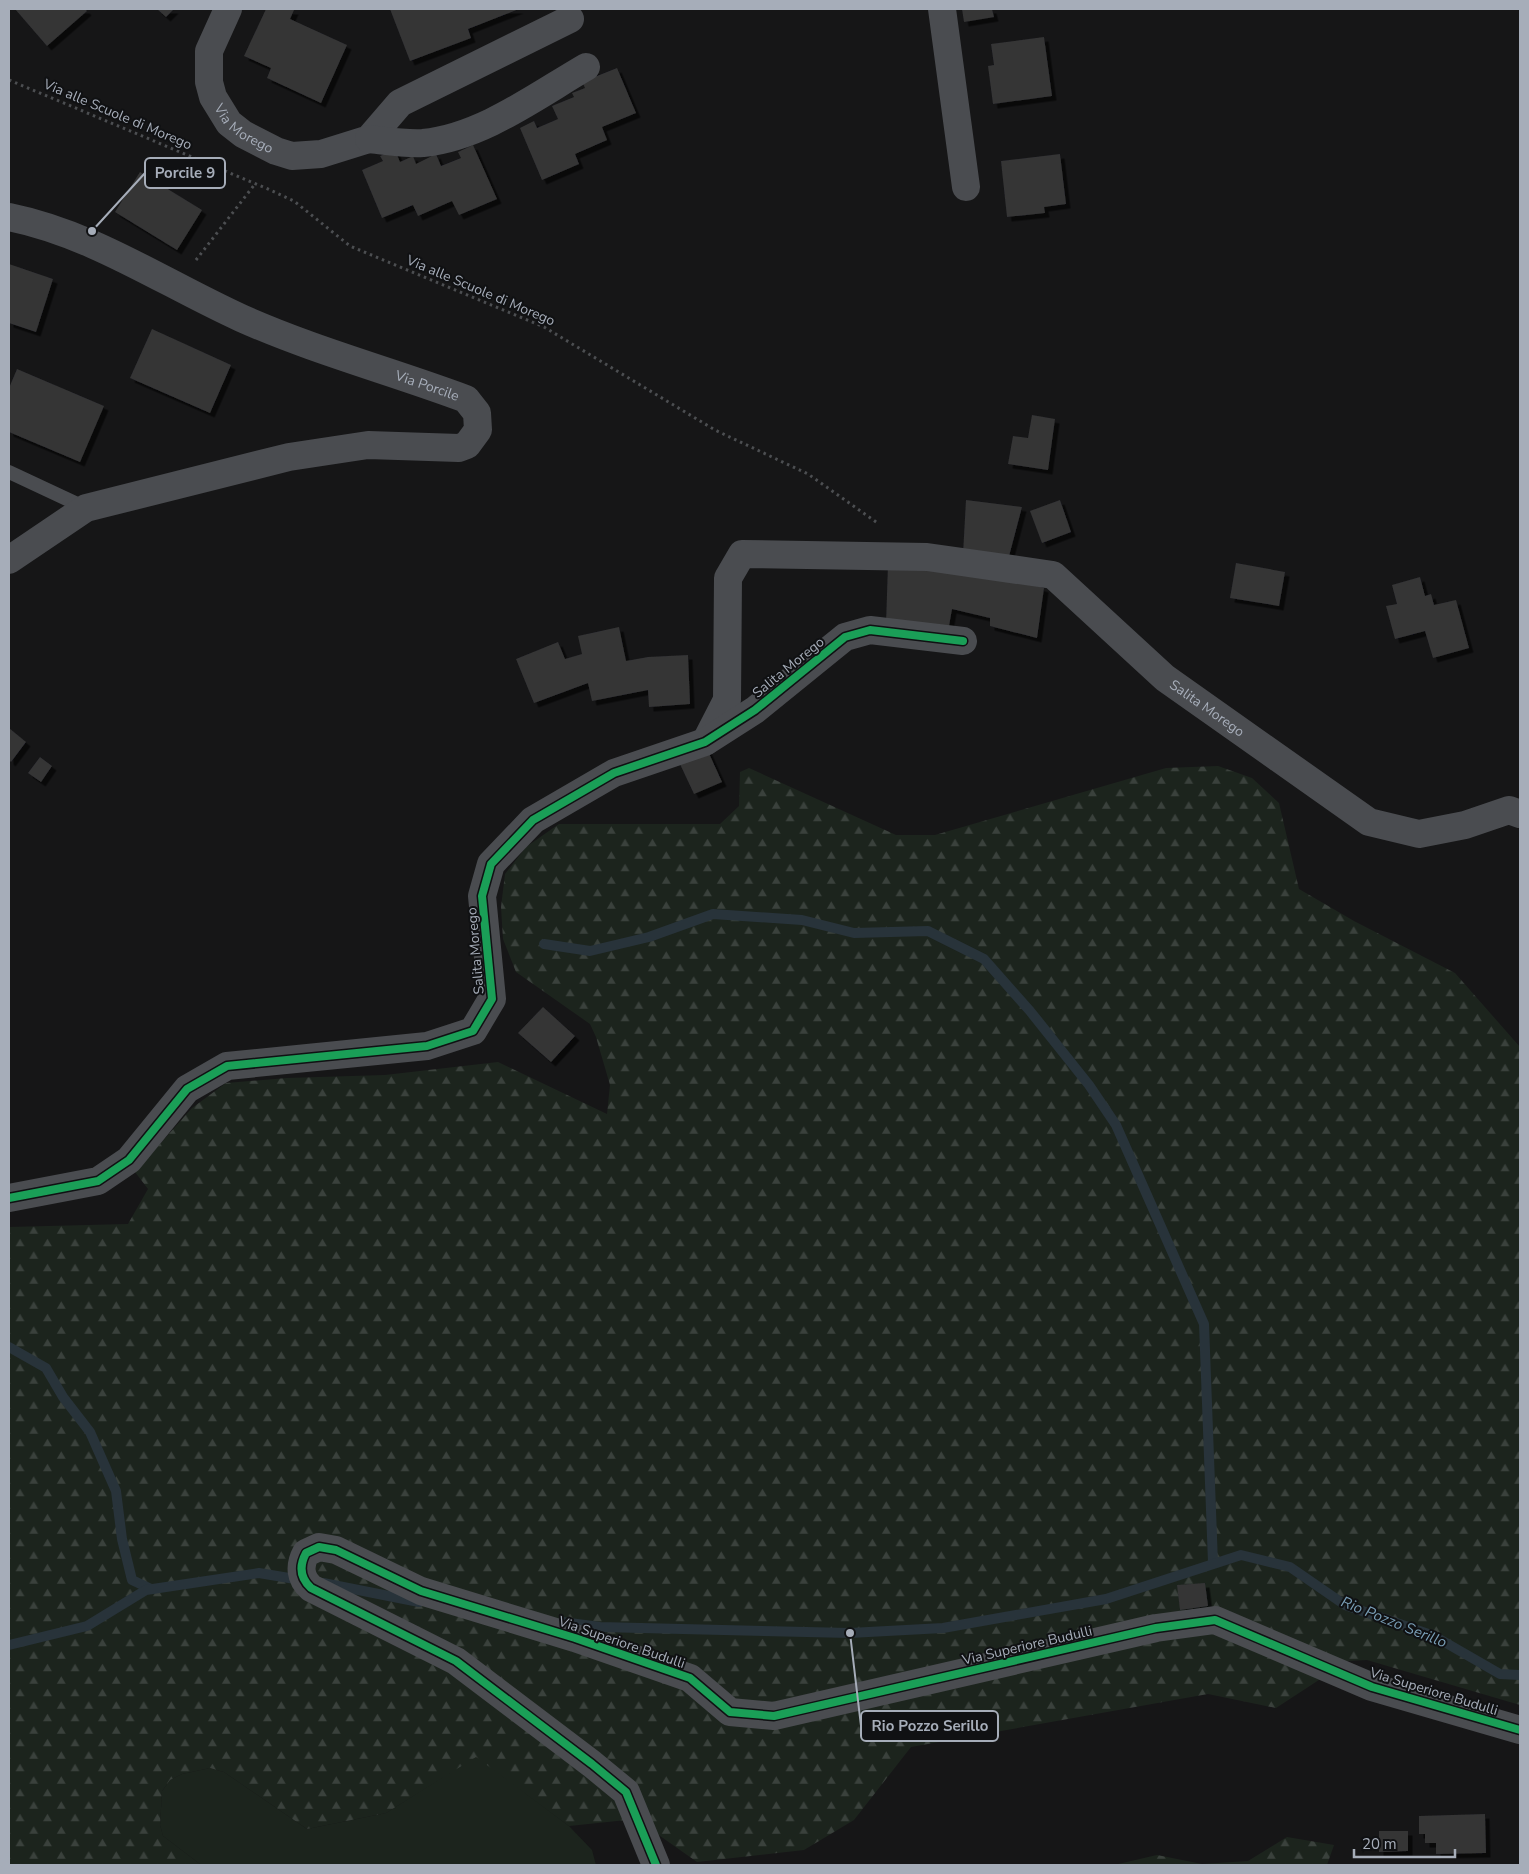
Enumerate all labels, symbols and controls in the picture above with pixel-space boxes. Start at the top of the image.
street label: Via alle Scuole di Morego [40,74,195,154]
street label: Via Morego [209,99,277,158]
callout: Porcile 9 [145,158,225,188]
text: Porcile 9 [155,163,215,183]
street label: Via alle Scuole di Morego [403,250,558,330]
street label: Via Porcile [392,366,462,406]
street label: Salita Morego [748,632,828,702]
street label: Salita Morego [1166,675,1248,741]
street label: Salita Morego [462,906,489,995]
water label: Rio Pozzo Serillo [1338,1592,1450,1652]
street label: Via Superiore Budulli [555,1612,688,1673]
street label: Via Superiore Budulli [959,1621,1094,1670]
street label: Via Superiore Budulli [1367,1663,1500,1720]
callout: Rio Pozzo Serillo [861,1711,998,1741]
text: Rio Pozzo Serillo [872,1716,989,1736]
scale bar [1354,1826,1455,1858]
text: 20 m [1362,1834,1397,1854]

